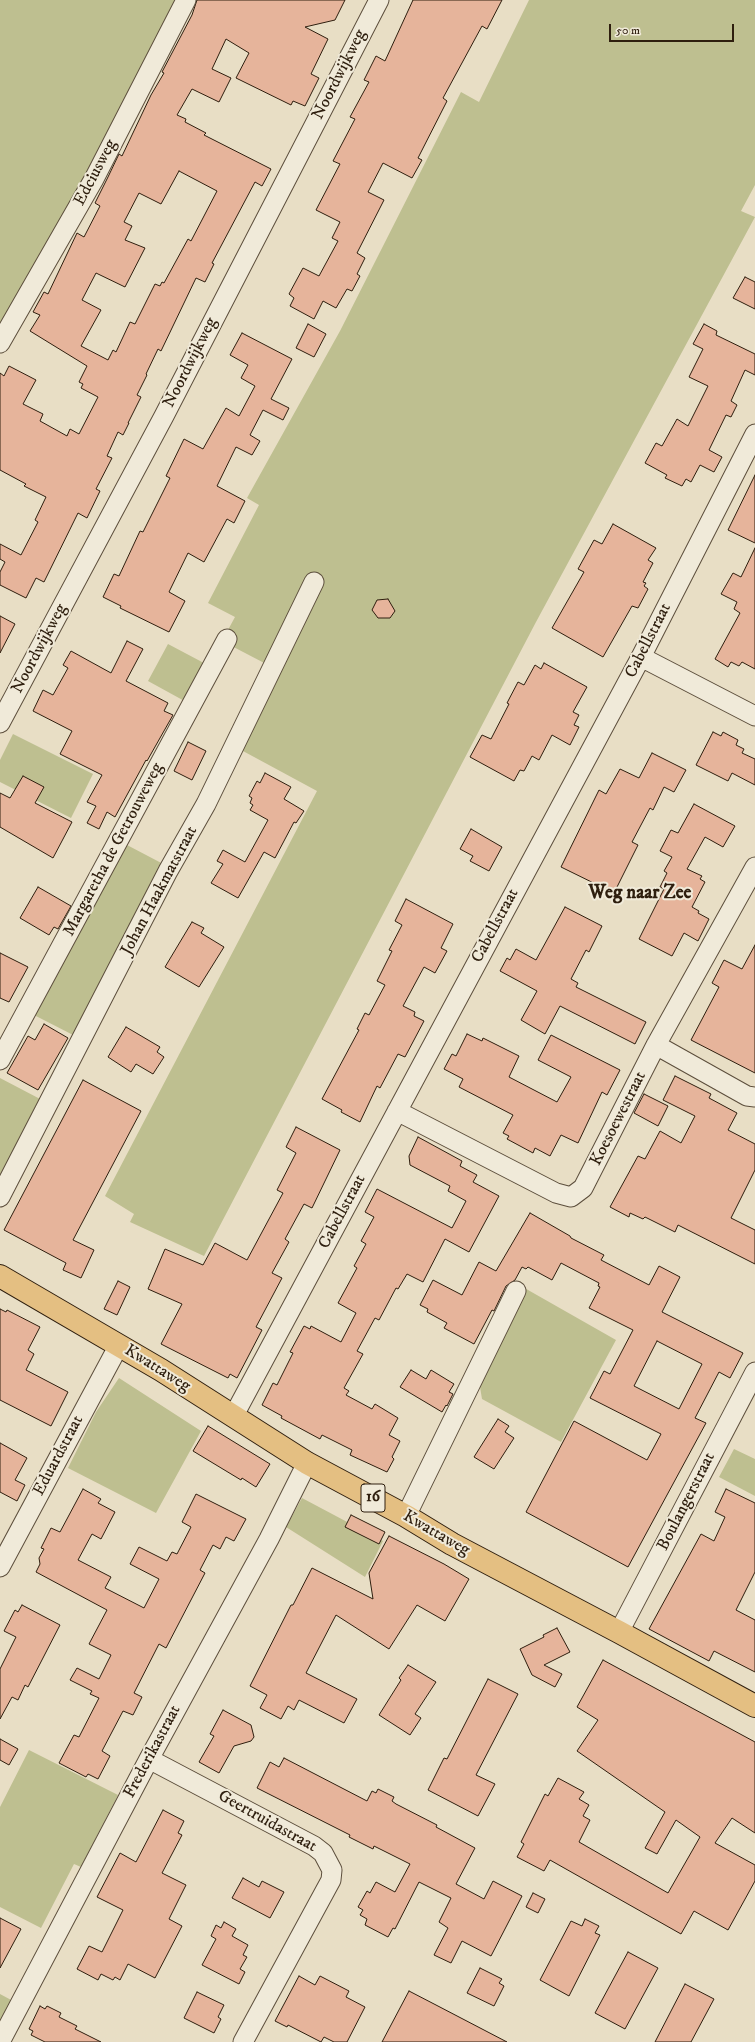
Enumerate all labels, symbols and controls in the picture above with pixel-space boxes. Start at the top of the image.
scale bar [611,16,736,42]
text: 50 m [616,23,640,38]
street label: Noordwijkweg [309,26,371,124]
street label: Edciusweg [70,136,122,210]
street label: Noordwijkweg [160,314,222,412]
street label: Cabellstraat [622,600,676,682]
street label: Noordwijkweg [8,601,72,697]
street label: Margaretha de Getrouweweg [60,760,168,940]
street label: Johan Haakmatstraat [117,823,203,959]
district label: Weg naar Zee [589,883,691,905]
street label: Cabellstraat [468,885,524,967]
street label: Koesoewestraat [586,1068,652,1170]
street label: Cabellstraat [315,1171,371,1253]
street label: Kwattaweg [120,1341,194,1397]
street label: Eduardstraat [29,1412,89,1500]
street label: Boulangerstraat [654,1450,720,1554]
road number: 16 [361,1484,385,1512]
street label: Kwattaweg [399,1507,473,1561]
street label: Frederikastraat [120,1702,186,1802]
street label: Geertruidastraat [214,1786,320,1858]

